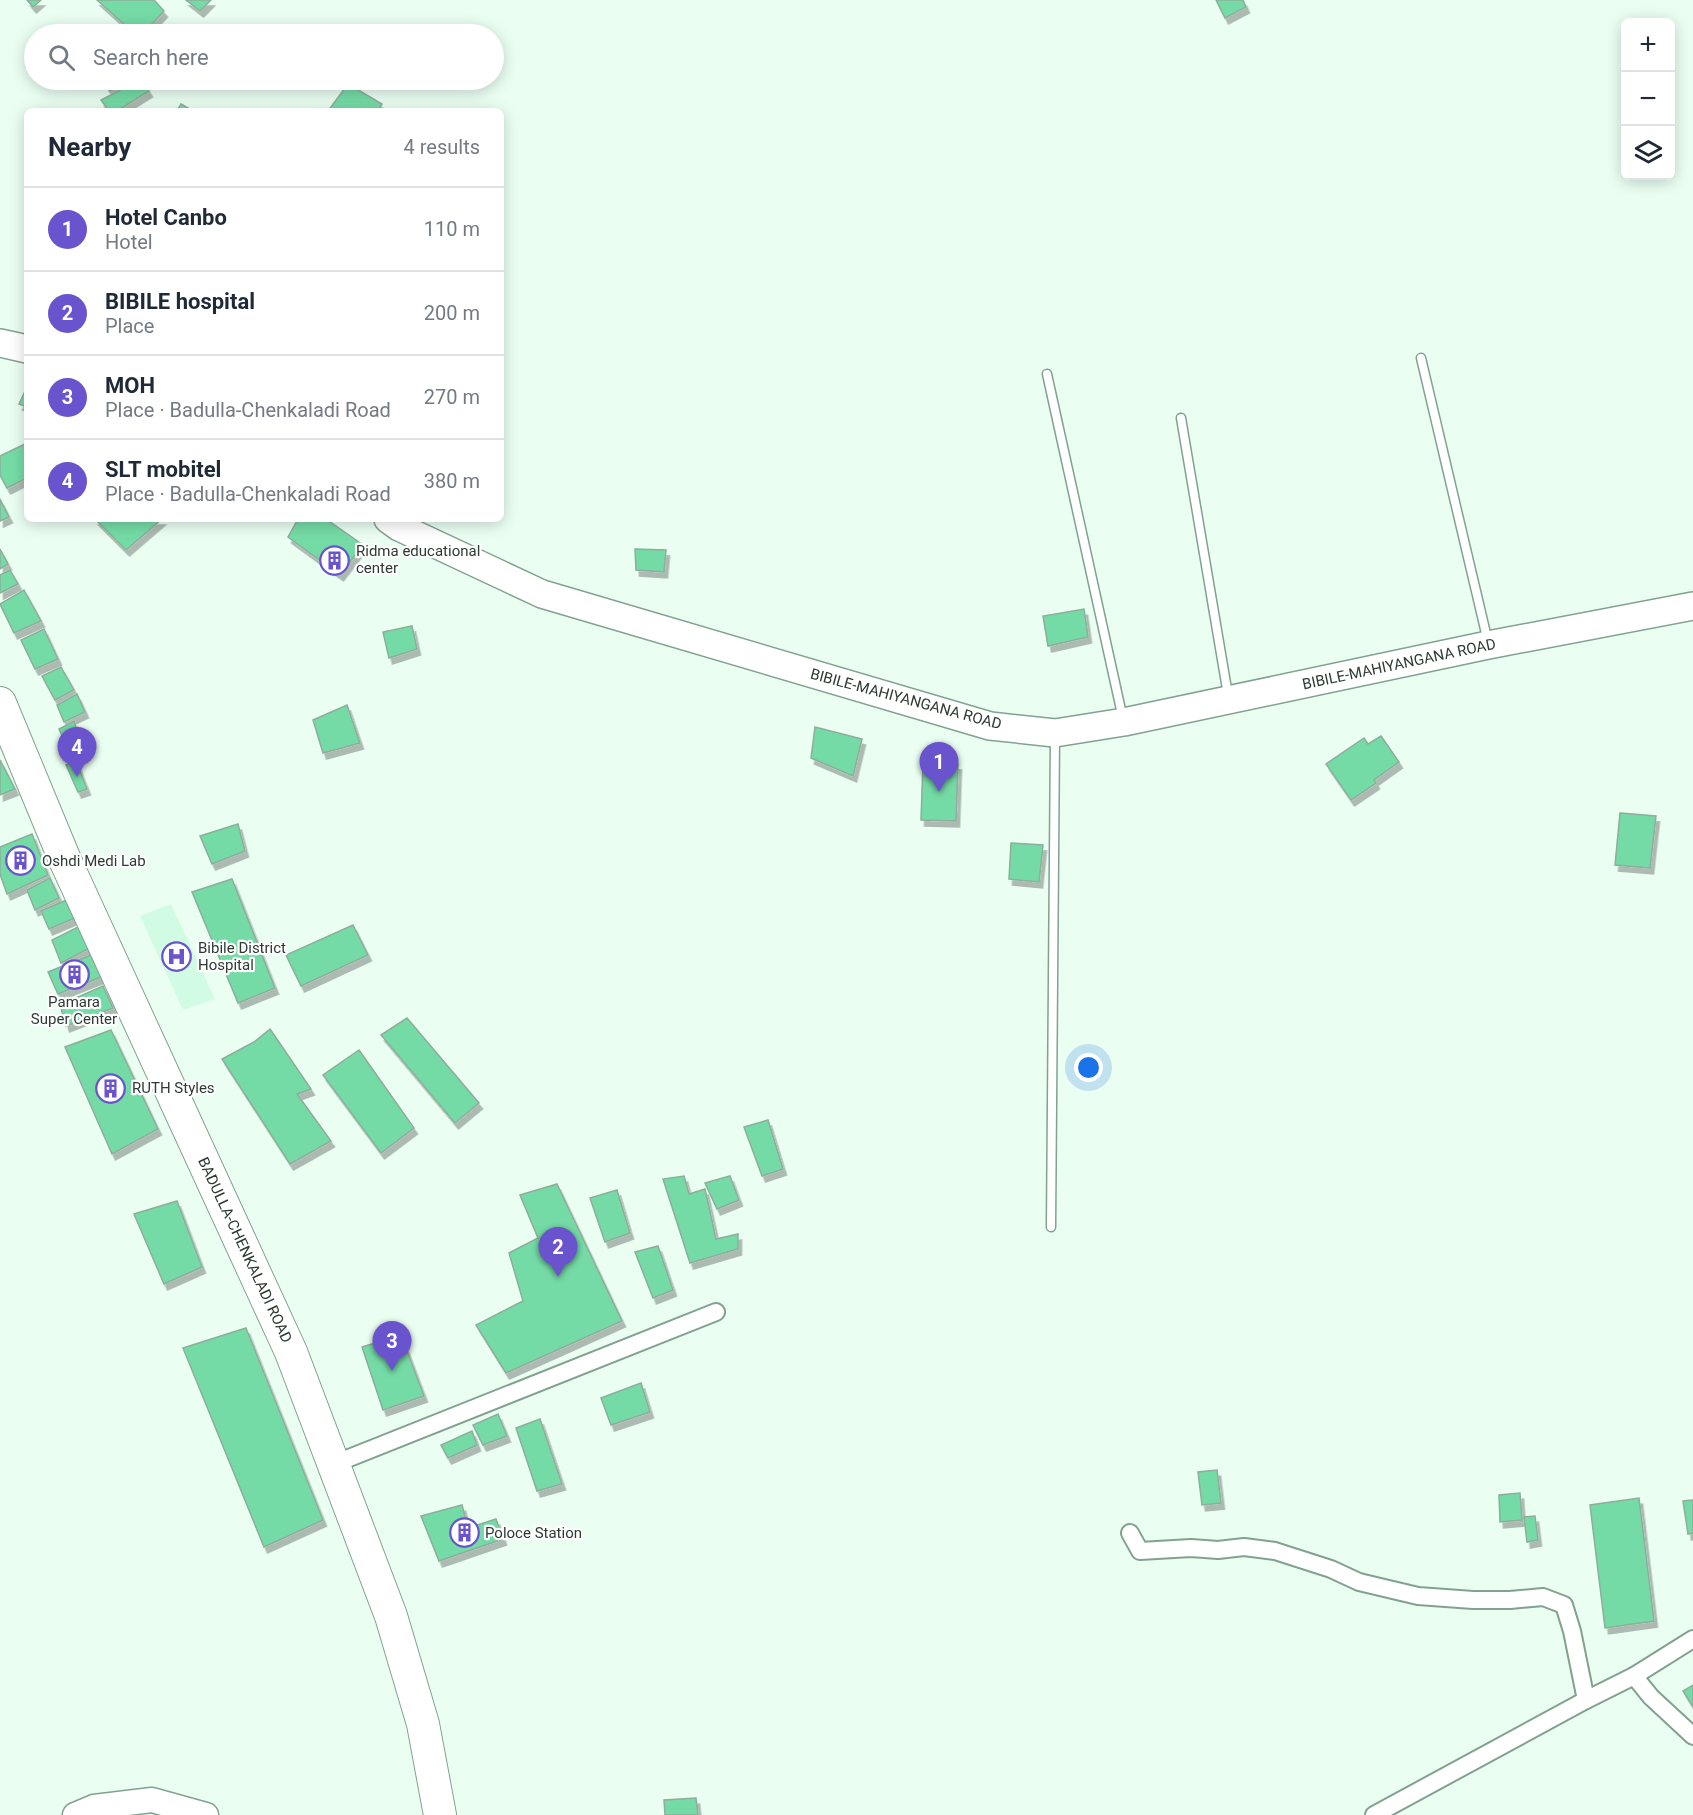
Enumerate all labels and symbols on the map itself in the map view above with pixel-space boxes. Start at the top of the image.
place label: Ridma educational center [356,542,480,577]
building icon: Ridma educational center [319,544,351,576]
street label: BIBILE-MAHIYANGANA ROAD [1301,635,1497,693]
street label: BIBILE-MAHIYANGANA ROAD [808,665,1004,733]
pin: 4 [58,728,97,777]
pin: 1 [920,742,958,792]
building icon: Oshdi Medi Lab [5,845,37,877]
place label: Oshdi Medi Lab [42,852,146,870]
place label: Bibile District Hospital [198,939,286,974]
hospital icon: Bibile District Hospital [161,941,193,973]
building icon: Pamara Super Center [58,959,90,991]
place label: Pamara Super Center [31,993,117,1028]
your location [1074,1053,1103,1082]
building icon: RUTH Styles [95,1072,127,1104]
place label: RUTH Styles [132,1079,215,1097]
street label: BADULLA-CHENKALADI ROAD [194,1154,296,1346]
pin: 2 [538,1228,578,1277]
pin: 3 [372,1322,412,1371]
building icon: Poloce Station [448,1517,480,1549]
place label: Poloce Station [485,1524,582,1542]

